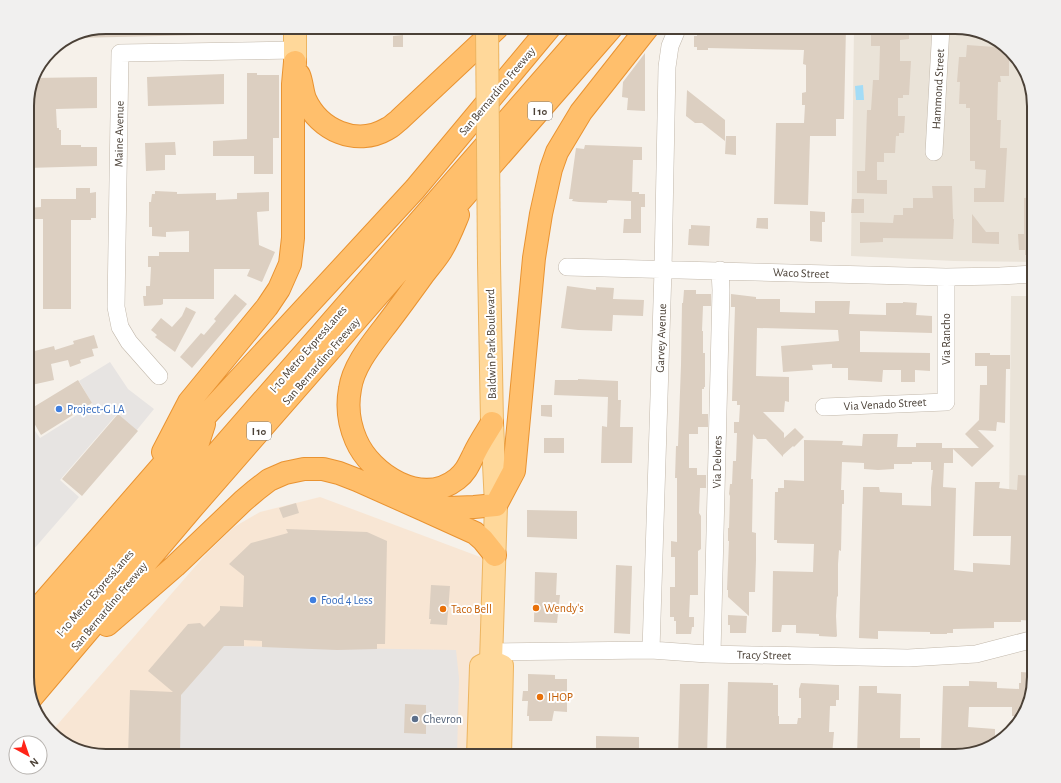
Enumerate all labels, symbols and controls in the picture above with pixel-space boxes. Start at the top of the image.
street label: San Bernardino Freeway [457,44,538,138]
street label: Hammond Street [930,48,946,130]
street label: Maine Avenue [112,101,126,167]
road number: I 10 [528,102,552,120]
street label: Waco Street [773,266,830,280]
street label: Baldwin Park Boulevard [484,289,498,399]
street label: I-10 Metro ExpressLanes [267,303,349,395]
street label: Garvey Avenue [654,303,669,373]
street label: Via Rancho [940,313,952,365]
street label: San Bernardino Freeway [280,315,363,408]
street label: Via Venado Street [843,396,927,412]
place label: Project-G LA [67,403,125,416]
marker: Project-G LA [54,404,64,414]
road number: I 10 [247,422,271,440]
street label: Via Delores [711,435,723,489]
street label: I-10 Metro ExpressLanes [54,547,136,639]
street label: San Bernardino Freeway [69,559,150,653]
place label: Food 4 Less [321,594,373,606]
marker: Food 4 Less [308,595,318,605]
place label: Wendy's [544,602,584,615]
place label: Taco Bell [451,603,492,615]
marker: Wendy's [531,603,541,613]
marker: Taco Bell [438,604,448,614]
street label: Tracy Street [737,649,791,662]
place label: IHOP [548,691,573,703]
marker: IHOP [535,692,545,702]
place label: Chevron [423,713,462,725]
marker: Chevron [410,714,420,724]
north arrow [8,735,48,775]
text: N [28,756,41,769]

